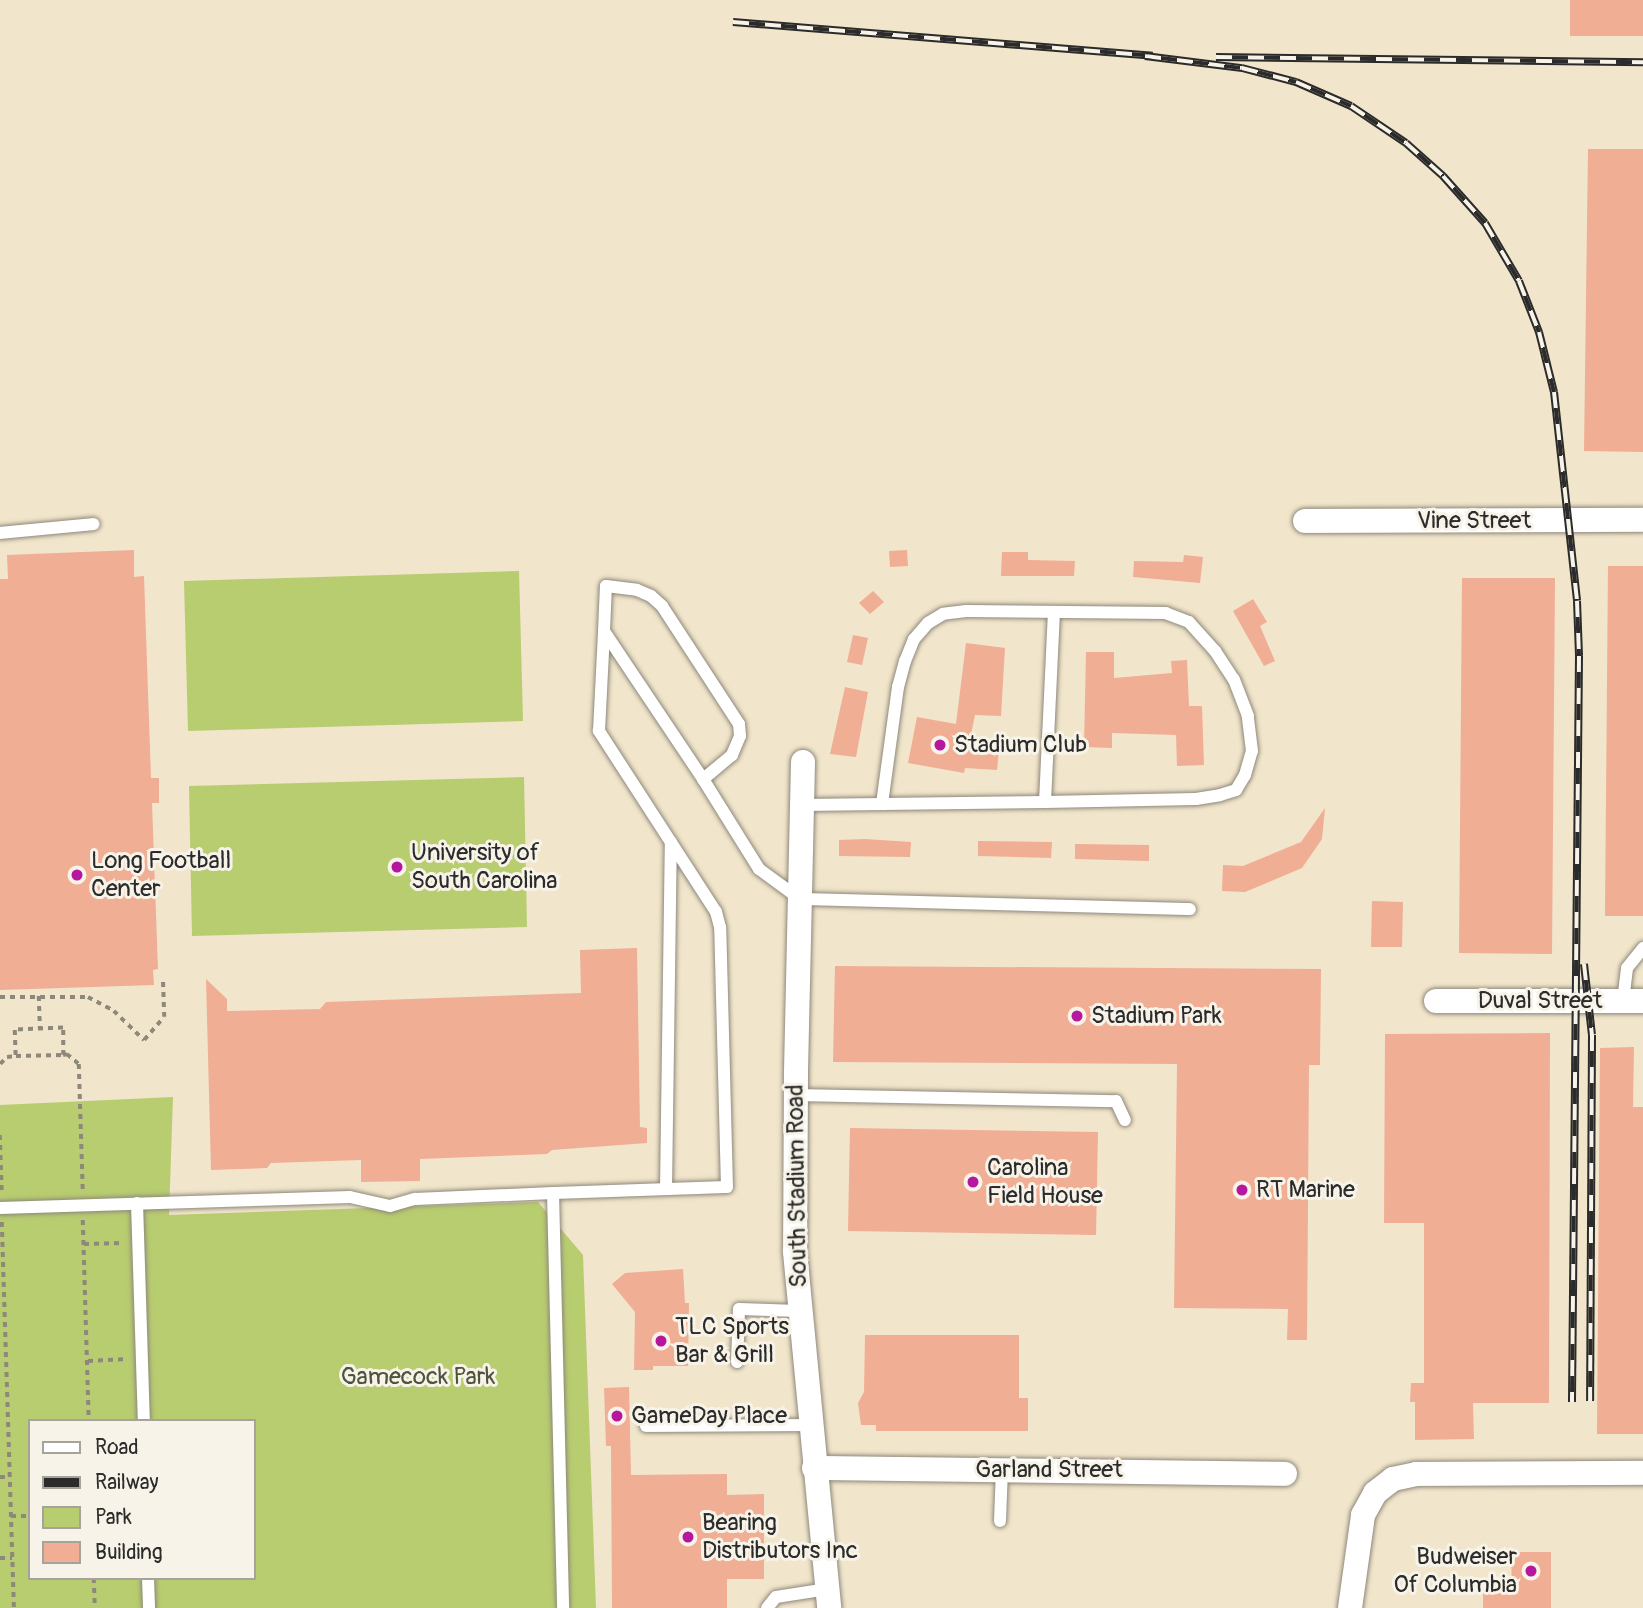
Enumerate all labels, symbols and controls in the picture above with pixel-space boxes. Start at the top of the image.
street label: Vine Street [1417,507,1531,535]
place label: Stadium Club [954,731,1087,759]
marker: Stadium Club [932,737,948,753]
place label: University of South Carolina [411,839,558,895]
place label: Long Football Center [91,847,231,903]
marker: University of South Carolina [389,859,405,875]
marker: Long Football Center [69,867,85,883]
street label: Duval Street [1478,987,1602,1015]
place label: Stadium Park [1091,1002,1222,1030]
marker: Stadium Park [1069,1008,1085,1024]
street label: South Stadium Road [781,1084,813,1288]
place label: Carolina Field House [987,1154,1103,1210]
marker: Carolina Field House [965,1174,981,1190]
place label: RT Marine [1256,1176,1355,1204]
marker: RT Marine [1234,1182,1250,1198]
place label: TLC Sports Bar & Grill [675,1313,789,1369]
marker: TLC Sports Bar & Grill [653,1333,669,1349]
park label: Gamecock Park [341,1363,495,1391]
place label: GameDay Place [631,1402,787,1430]
marker: GameDay Place [609,1408,625,1424]
legend [28,1419,256,1580]
text: Road [95,1434,139,1461]
street label: Garland Street [975,1456,1123,1484]
text: Railway [95,1469,159,1496]
text: Park [95,1504,132,1531]
place label: Bearing Distributors Inc [702,1509,858,1565]
marker: Bearing Distributors Inc [680,1529,696,1545]
text: Building [95,1539,162,1566]
place label: Budweiser Of Columbia [1394,1543,1517,1599]
marker: Budweiser Of Columbia [1523,1563,1539,1579]

